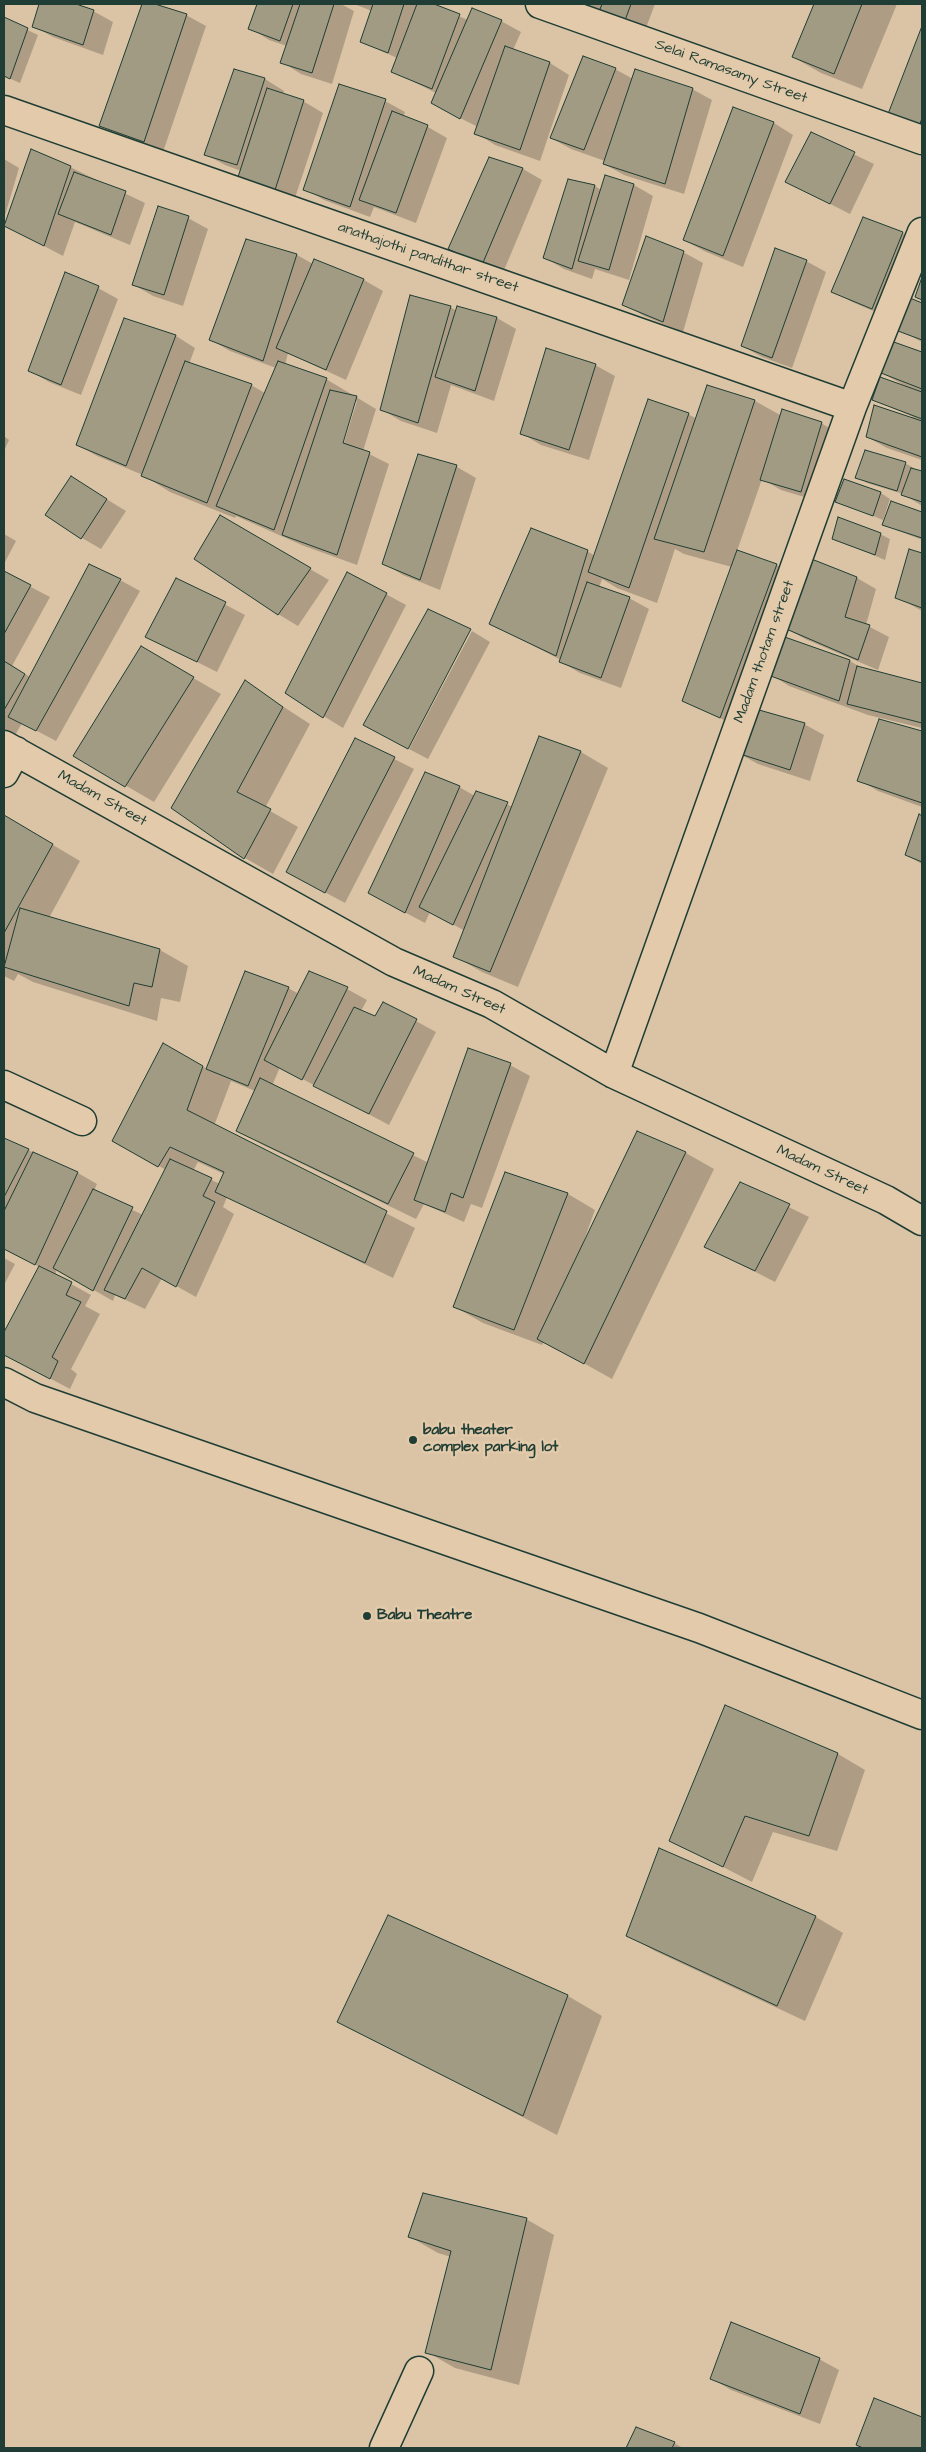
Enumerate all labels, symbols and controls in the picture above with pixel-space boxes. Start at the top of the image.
street label: Selai Ramasamy Street [652,36,810,108]
street label: anathajothi pandithar street [335,219,521,297]
street label: Madam thotam street [731,578,799,726]
street label: Madam Street [54,767,150,831]
street label: Madam Street [410,963,508,1019]
street label: Madam Street [773,1142,871,1200]
place label: babu theater complex parking lot [423,1422,558,1457]
marker: babu theater complex parking lot [407,1434,419,1446]
place label: Babu Theatre [377,1607,472,1625]
marker: Babu Theatre [361,1610,373,1622]

